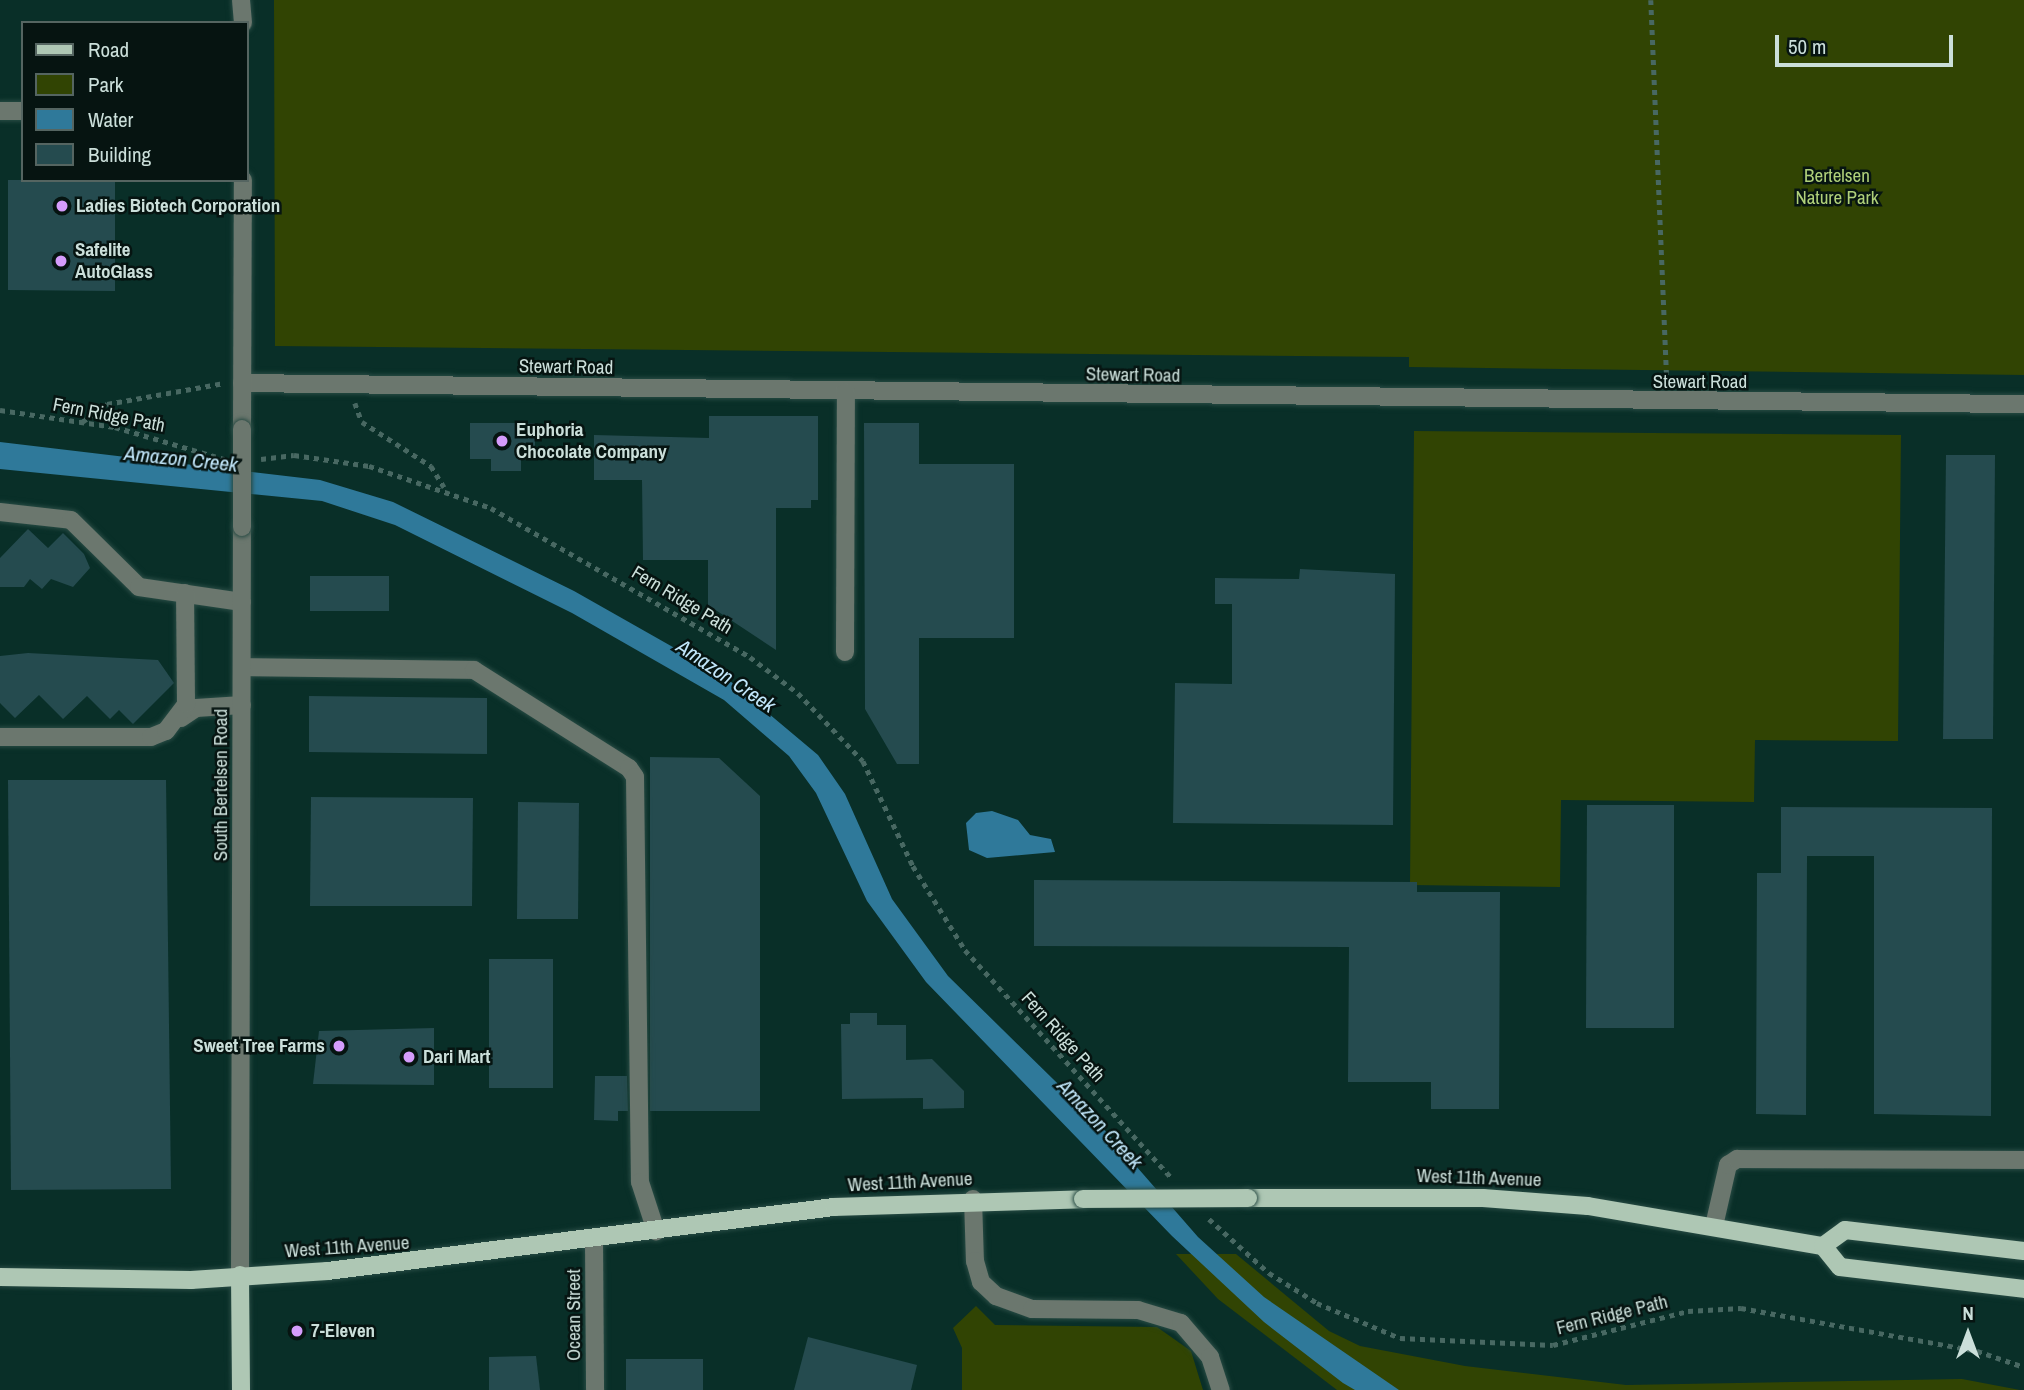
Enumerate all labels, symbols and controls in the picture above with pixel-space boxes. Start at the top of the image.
legend [21,21,248,182]
scale bar [1779,21,1958,65]
text: 50 m [1788,32,1826,61]
text: Road [88,35,129,64]
text: Park [88,70,123,99]
text: Water [88,105,133,134]
text: Building [88,140,151,169]
park label: Bertelsen Nature Park [1795,165,1879,209]
place label: Ladies Biotech Corporation [76,195,280,217]
marker: Ladies Biotech Corporation [54,198,70,214]
place label: Safelite AutoGlass [75,239,153,283]
marker: Safelite AutoGlass [53,253,69,269]
street label: Stewart Road [519,355,613,379]
street label: Stewart Road [1086,363,1180,387]
street label: Stewart Road [1653,371,1747,393]
street label: Fern Ridge Path [51,393,167,437]
place label: Euphoria Chocolate Company [516,419,667,463]
marker: Euphoria Chocolate Company [494,433,510,449]
water label: Amazon Creek [123,441,239,477]
street label: Fern Ridge Path [627,561,737,639]
water label: Amazon Creek [672,634,780,718]
street label: South Bertelsen Road [210,709,232,861]
street label: Fern Ridge Path [1017,987,1109,1087]
place label: Sweet Tree Farms [193,1035,325,1057]
marker: Sweet Tree Farms [331,1038,347,1054]
place label: Dari Mart [423,1046,491,1068]
marker: Dari Mart [401,1049,417,1065]
water label: Amazon Creek [1052,1074,1148,1174]
street label: West 11th Avenue [1416,1164,1542,1192]
street label: West 11th Avenue [847,1167,973,1197]
street label: West 11th Avenue [284,1231,410,1263]
street label: Ocean Street [563,1269,585,1361]
street label: Fern Ridge Path [1554,1290,1670,1340]
north arrow [1933,1299,2003,1369]
text: N [1962,1300,1974,1326]
place label: 7-Eleven [311,1320,375,1342]
marker: 7-Eleven [289,1323,305,1339]

